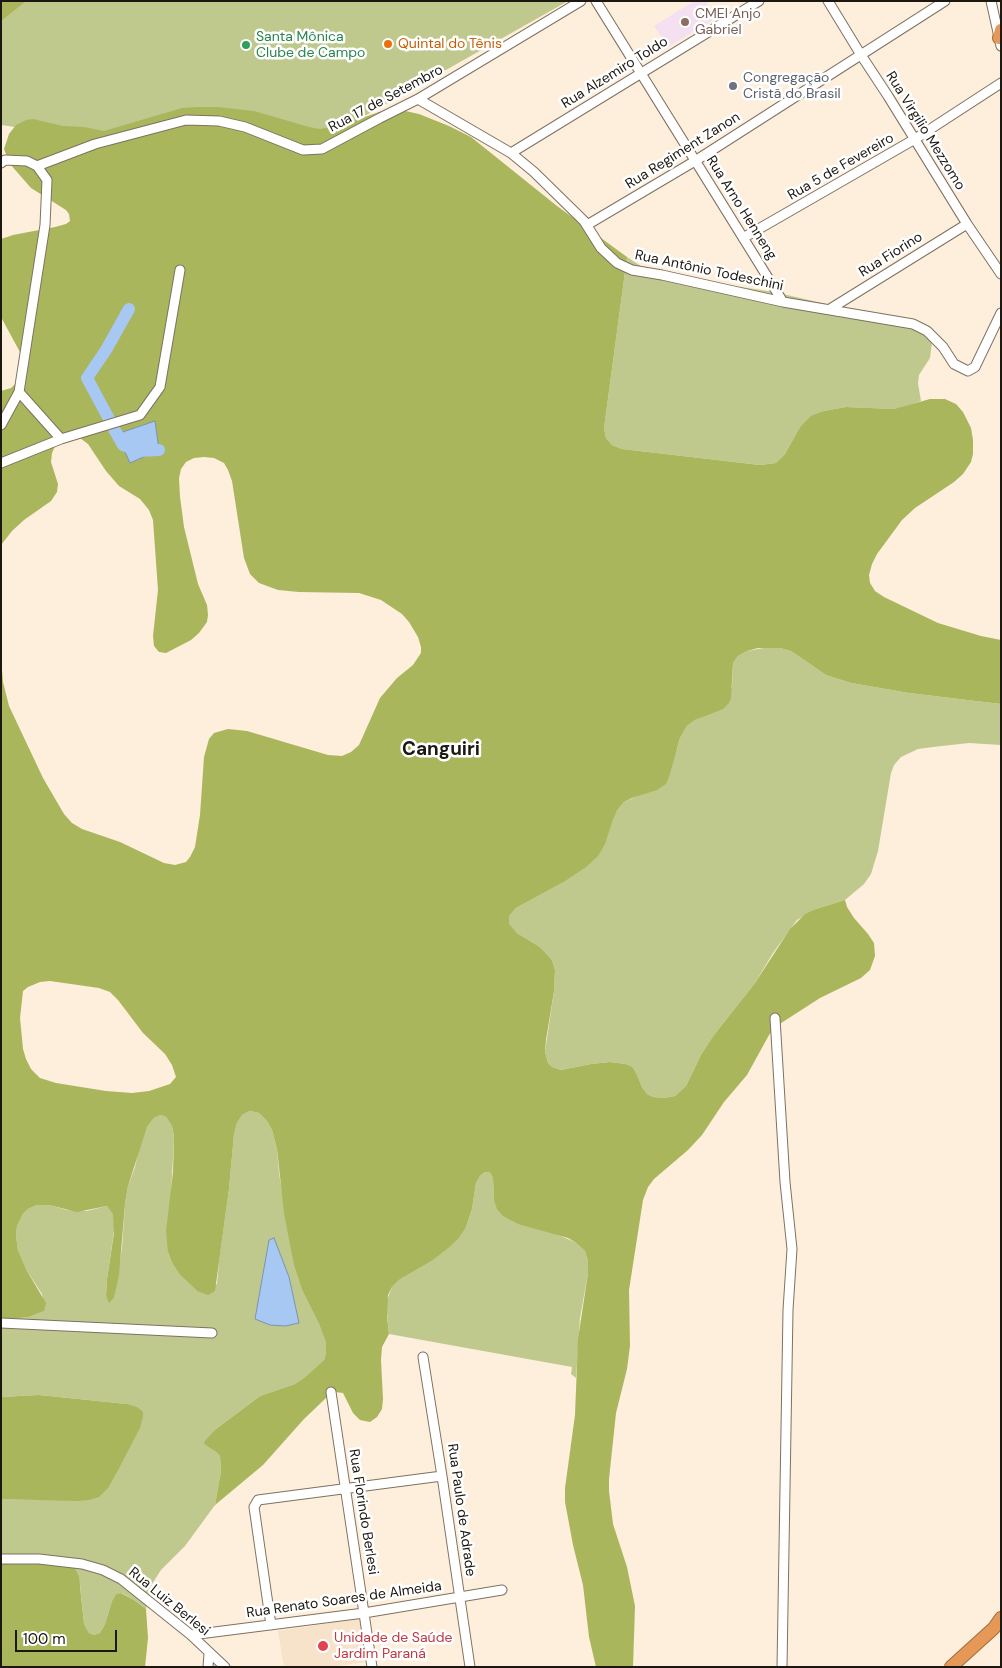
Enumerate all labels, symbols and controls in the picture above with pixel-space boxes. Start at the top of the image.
place label: CMEI Anjo Gabriel [695,6,761,38]
marker: CMEI Anjo Gabriel [679,16,691,28]
place label: Santa Mônica Clube de Campo [256,29,365,62]
street label: Rua Alzemiro Toldo [559,33,671,113]
place label: Quintal do Tênis [398,36,502,52]
marker: Quintal do Tênis [382,38,394,50]
marker: Santa Mônica Clube de Campo [240,39,252,51]
street label: Rua 17 de Setembro [326,62,446,136]
street label: Rua Virgilio Mezzomo [882,69,968,193]
place label: Congregação Cristã do Brasil [743,70,841,102]
marker: Congregação Cristã do Brasil [727,80,739,92]
street label: Rua Regiment Zanon [623,109,743,193]
street label: Rua 5 de Fevereiro [785,130,897,204]
street label: Rua Arno Henneng [702,153,780,263]
street label: Rua Fiorino [856,229,926,281]
street label: Rua Antônio Todeschini [633,247,785,295]
district label: Canguiri [402,739,480,761]
street label: Rua Paulo de Adrade [443,1443,479,1577]
street label: Rua Florindo Berlesi [345,1448,381,1576]
street label: Rua Luiz Berlesi [125,1564,213,1640]
street label: Rua Renato Soares de Almeida [245,1578,443,1622]
scale bar [18,1620,120,1652]
text: 100 m [23,1629,66,1649]
place label: Unidade de Saúde Jardim Paraná [334,1630,452,1662]
marker: Unidade de Saúde Jardim Paraná [316,1639,330,1653]

